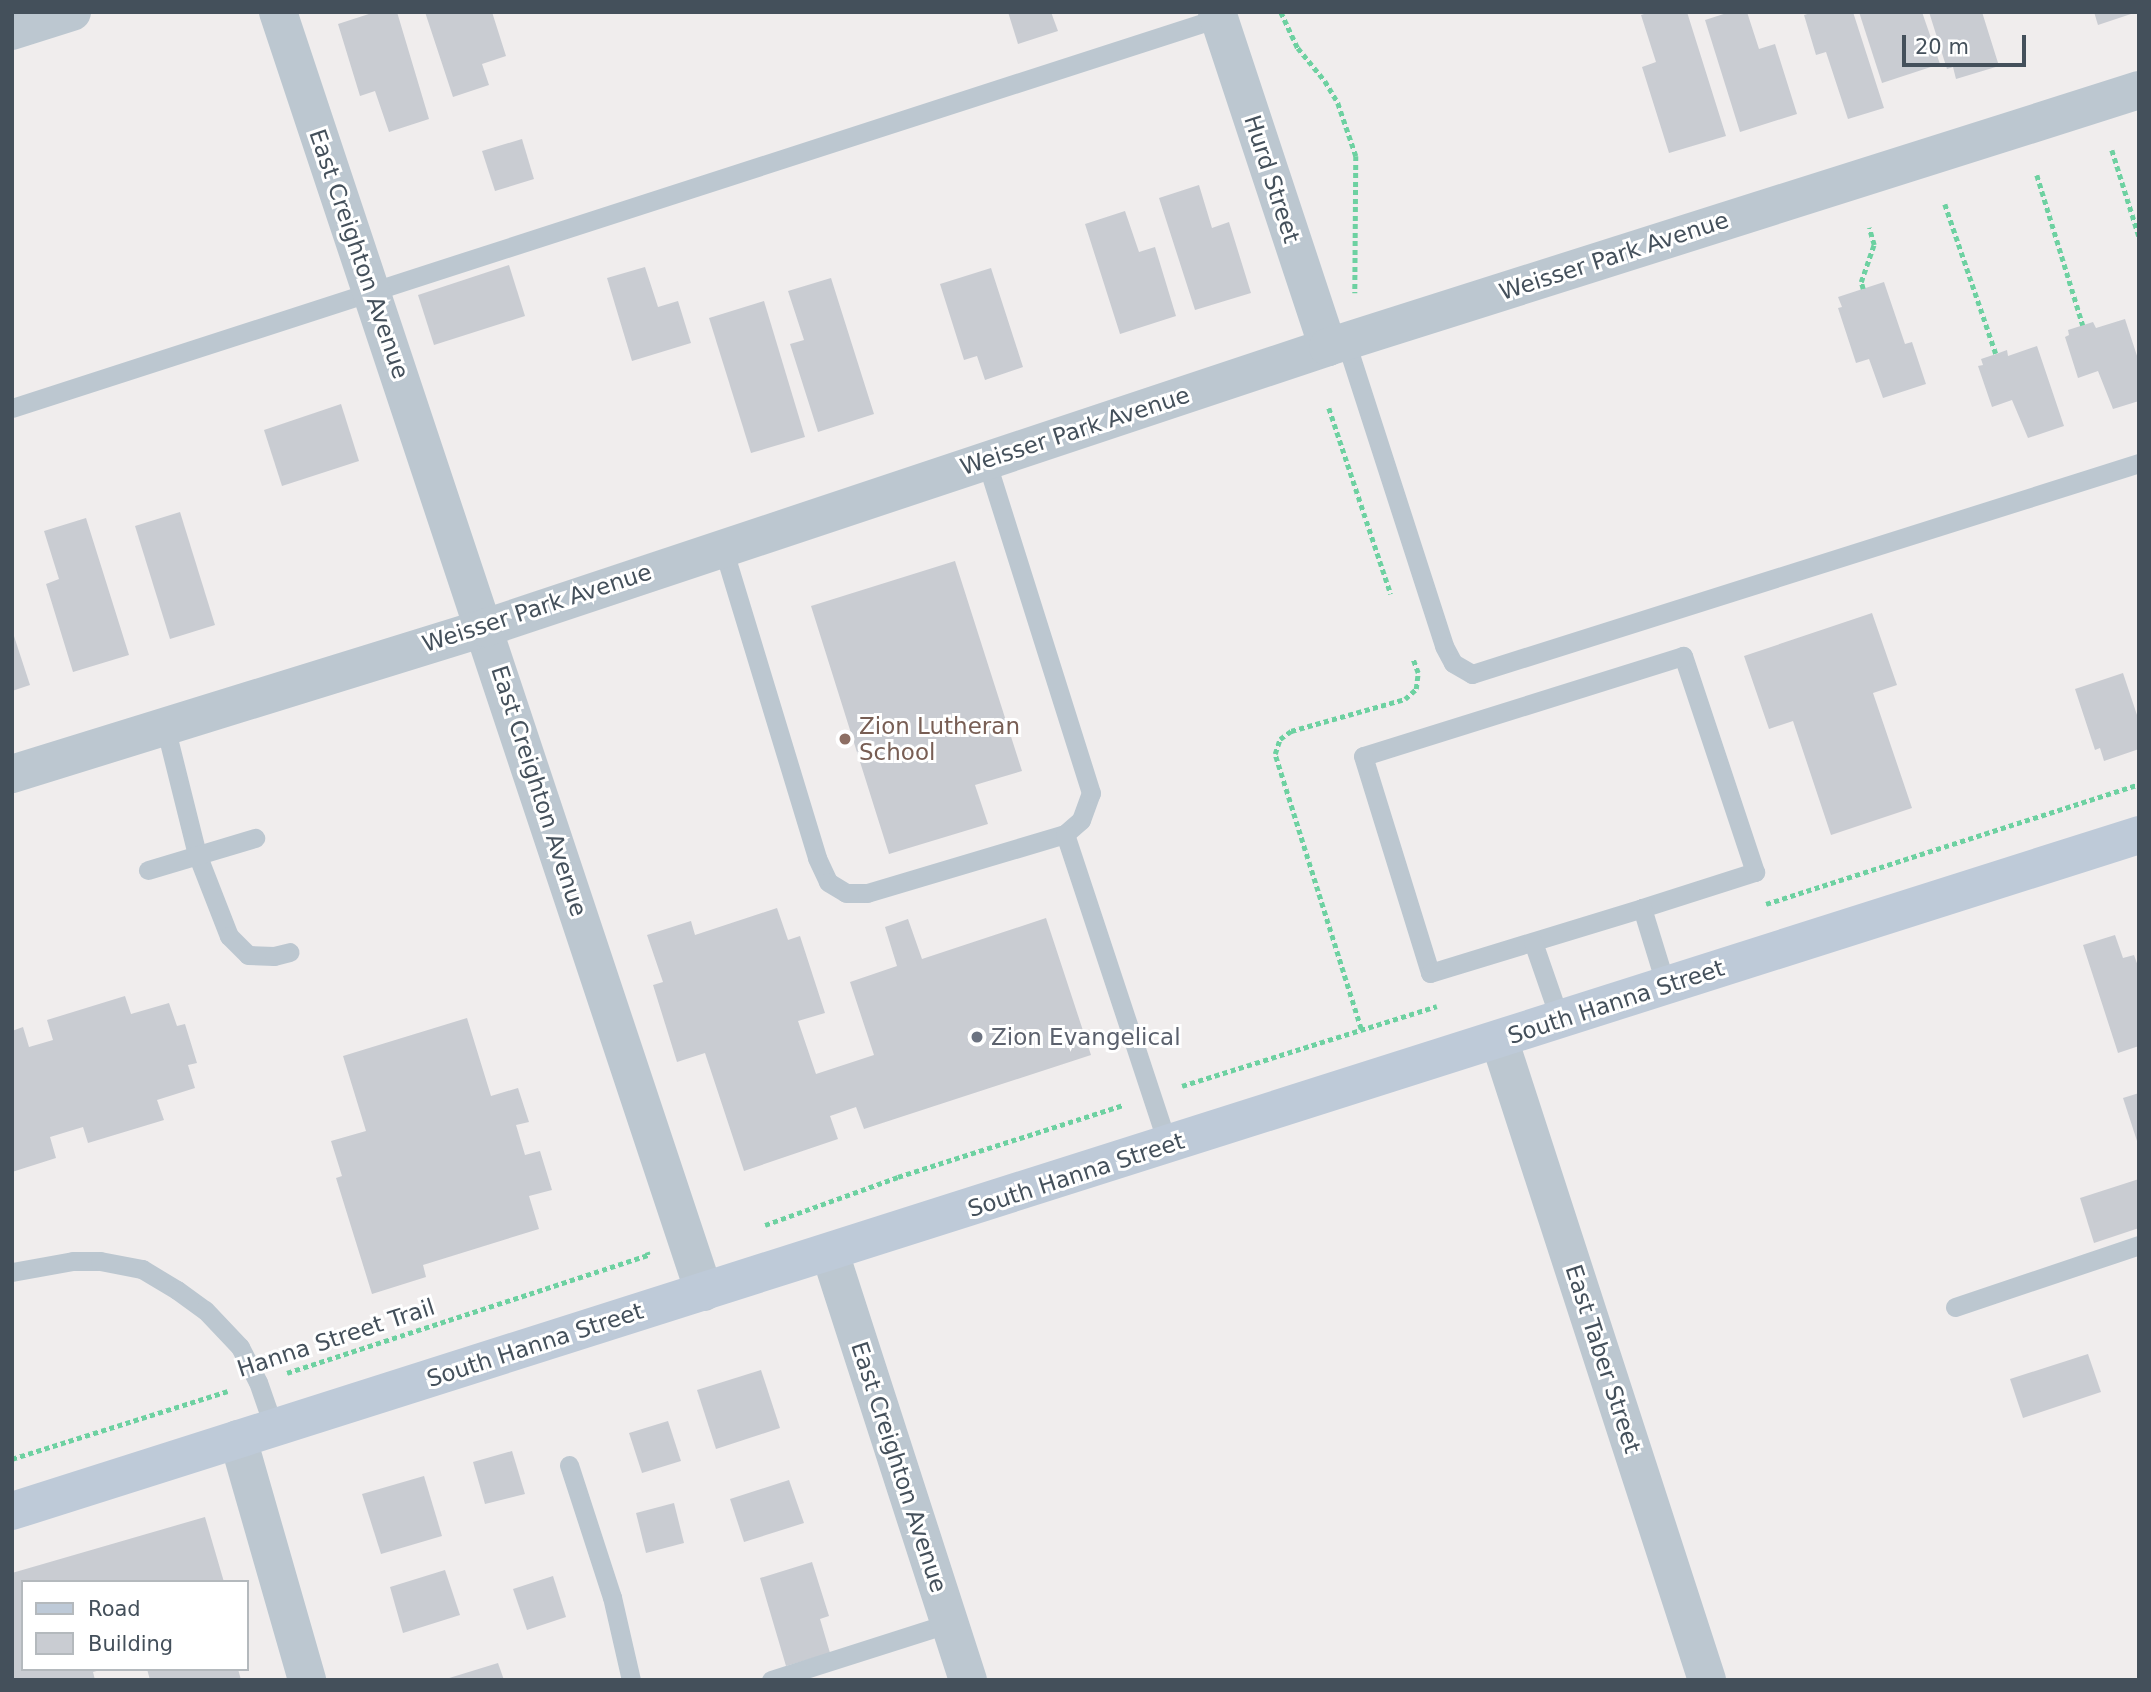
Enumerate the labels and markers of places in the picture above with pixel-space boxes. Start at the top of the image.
place label: Zion Lutheran School [859,712,1020,766]
marker: Zion Lutheran School [837,731,853,747]
place label: Zion Evangelical [991,1023,1181,1051]
marker: Zion Evangelical [969,1029,985,1045]

